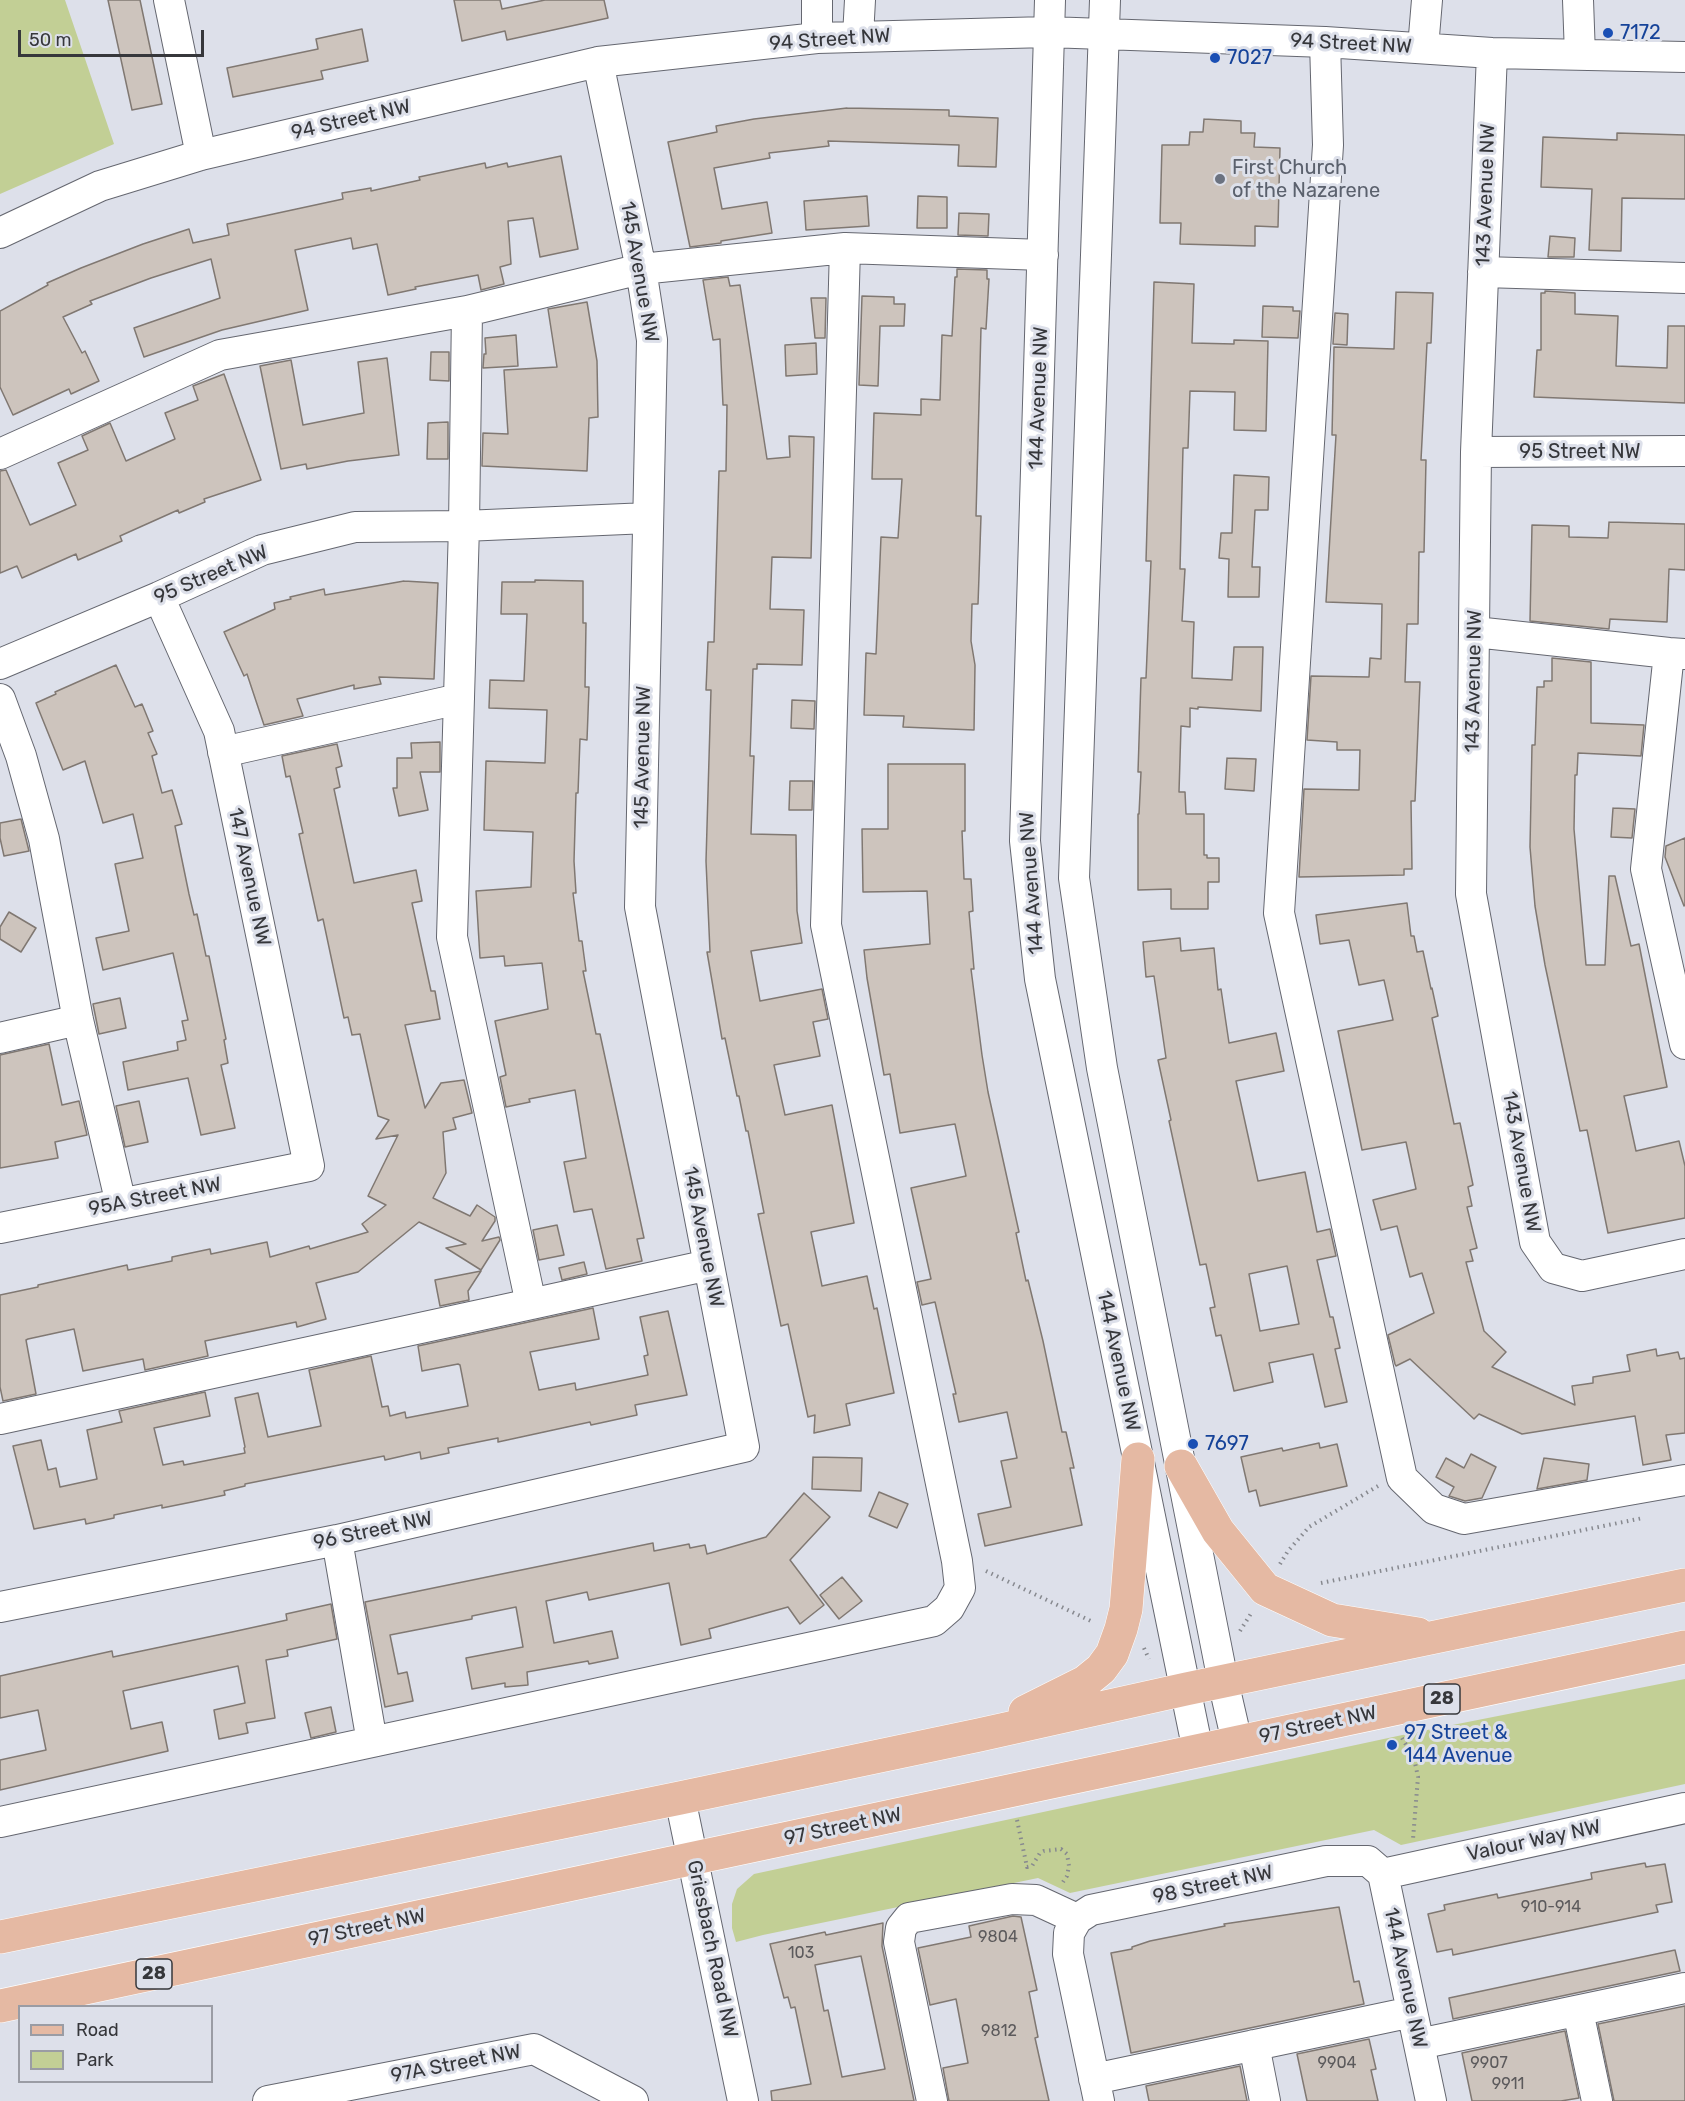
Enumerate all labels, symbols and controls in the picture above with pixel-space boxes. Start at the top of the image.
scale bar [21,18,207,56]
place label: 7172 [1620,21,1661,45]
street label: 94 Street NW [769,24,891,56]
marker: 7172 [1601,26,1615,40]
text: 50 m [29,29,72,51]
street label: 94 Street NW [1290,29,1412,59]
place label: 7027 [1227,46,1272,70]
marker: 7027 [1208,51,1222,65]
street label: 94 Street NW [289,95,413,145]
street label: 143 Avenue NW [1472,123,1500,267]
place label: First Church of the Nazarene [1232,156,1380,203]
marker: First Church of the Nazarene [1213,172,1227,186]
street label: 145 Avenue NW [615,200,663,344]
street label: 144 Avenue NW [1025,326,1053,470]
street label: 95 Street NW [1519,440,1641,464]
street label: 95 Street NW [150,540,272,610]
street label: 143 Avenue NW [1461,609,1487,753]
street label: 145 Avenue NW [630,685,656,829]
street label: 147 Avenue NW [223,806,275,948]
street label: 144 Avenue NW [1015,811,1049,955]
street label: 143 Avenue NW [1497,1090,1545,1234]
street label: 145 Avenue NW [678,1165,728,1309]
street label: 95A Street NW [87,1172,223,1222]
street label: 144 Avenue NW [1091,1288,1145,1434]
place label: 7697 [1205,1432,1249,1456]
marker: 7697 [1186,1437,1200,1451]
street label: 96 Street NW [311,1507,435,1555]
road number: 28 [1424,1684,1460,1714]
street label: 97 Street NW [1257,1701,1379,1749]
place label: 97 Street & 144 Avenue [1404,1721,1512,1768]
marker: 97 Street & 144 Avenue [1385,1738,1399,1752]
street label: 97 Street NW [782,1803,904,1851]
street label: Valour Way NW [1465,1815,1603,1867]
street label: Griesbach Road NW [681,1858,743,2040]
street label: 98 Street NW [1151,1861,1275,1909]
house number: 910-914 [1521,1897,1581,1917]
street label: 97 Street NW [306,1904,428,1952]
street label: 144 Avenue NW [1378,1905,1432,2051]
house number: 9804 [978,1927,1018,1947]
house number: 103 [788,1943,814,1963]
road number: 28 [136,1959,172,1989]
legend [18,2005,213,2083]
text: Road [76,2019,119,2041]
house number: 9812 [981,2021,1017,2041]
street label: 97A Street NW [389,2040,523,2088]
text: Park [76,2049,113,2071]
house number: 9904 [1317,2053,1357,2073]
house number: 9907 [1470,2053,1508,2073]
house number: 9911 [1492,2074,1524,2094]

